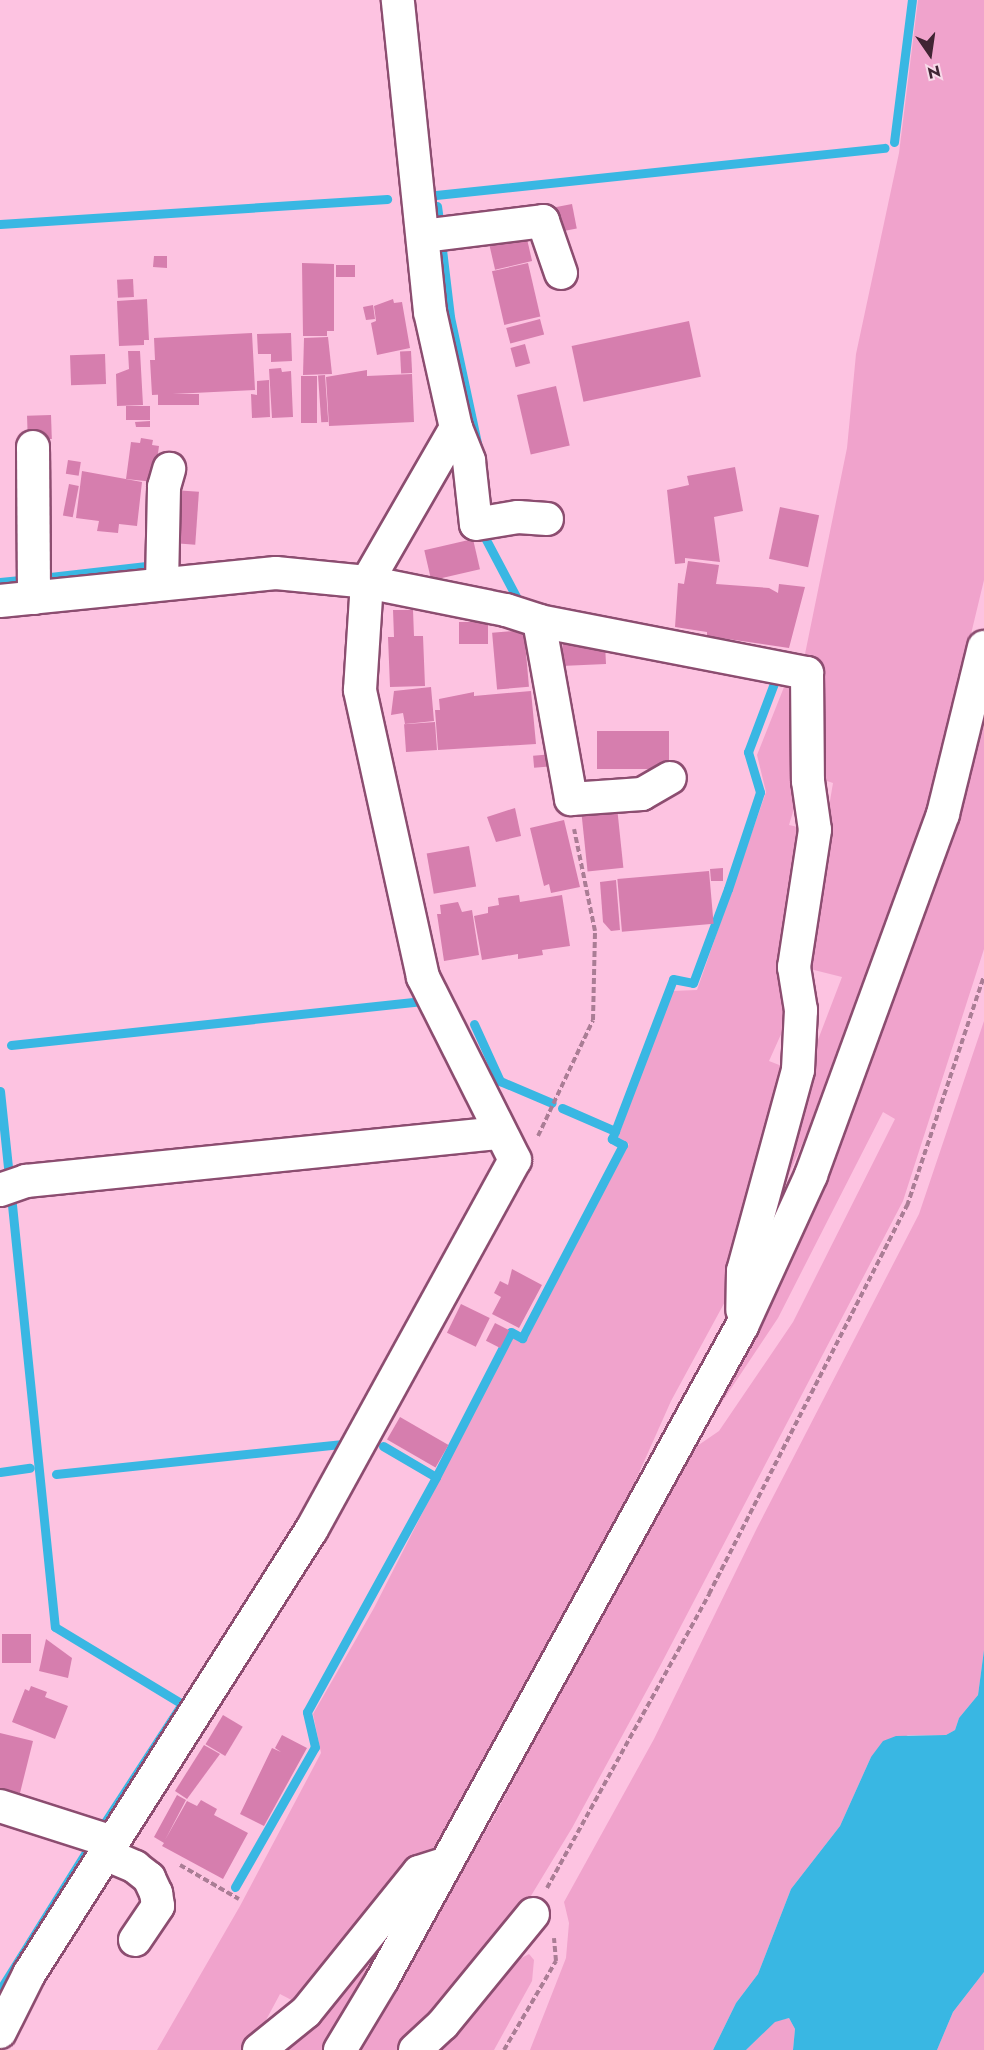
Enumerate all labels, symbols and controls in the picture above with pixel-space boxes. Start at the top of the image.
north arrow [900,24,960,84]
text: N [925,59,943,85]

